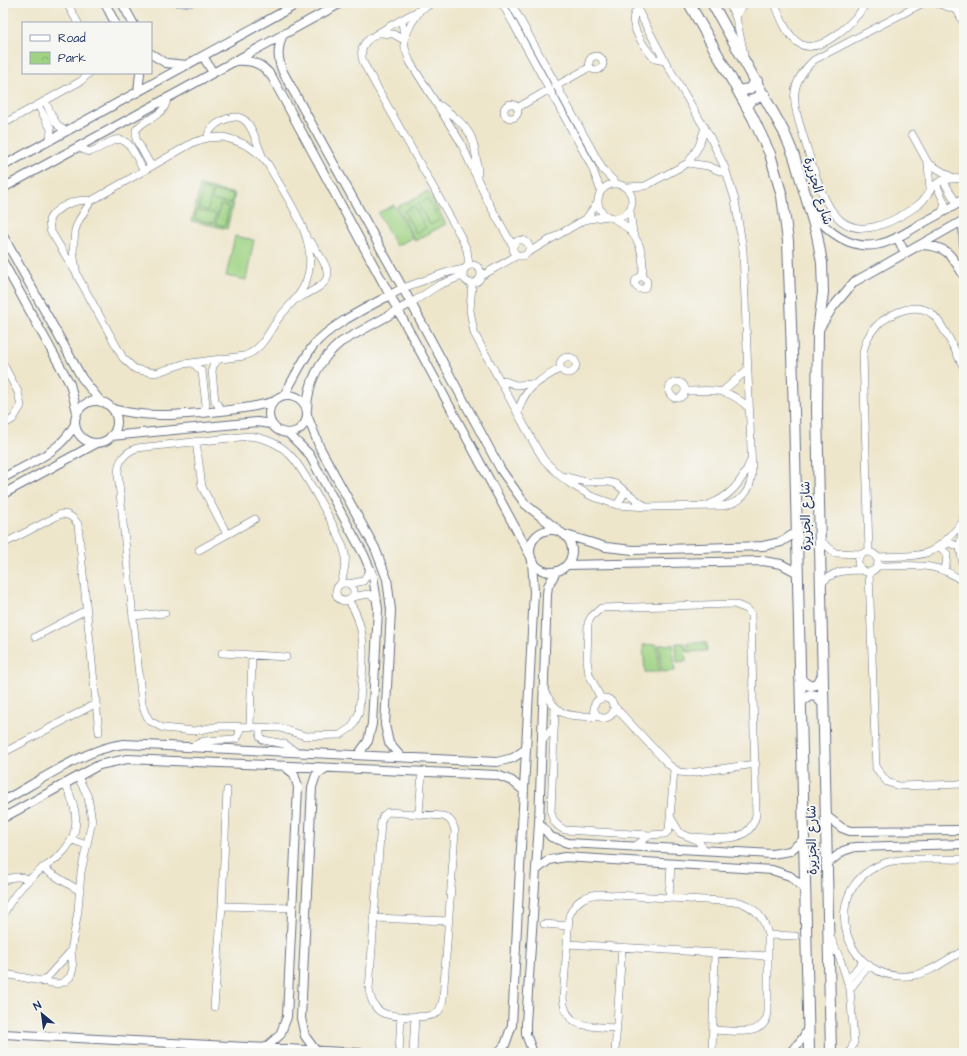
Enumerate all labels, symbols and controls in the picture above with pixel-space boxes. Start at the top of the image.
legend [22,22,152,74]
text: Road [58,30,86,47]
text: Park [58,50,86,67]
street label: شارع الجزيرة [799,155,837,227]
street label: شارع الجزيرة [796,481,816,551]
street label: شارع الجزيرة [802,805,822,875]
north arrow [22,994,62,1034]
text: N [31,997,44,1014]

